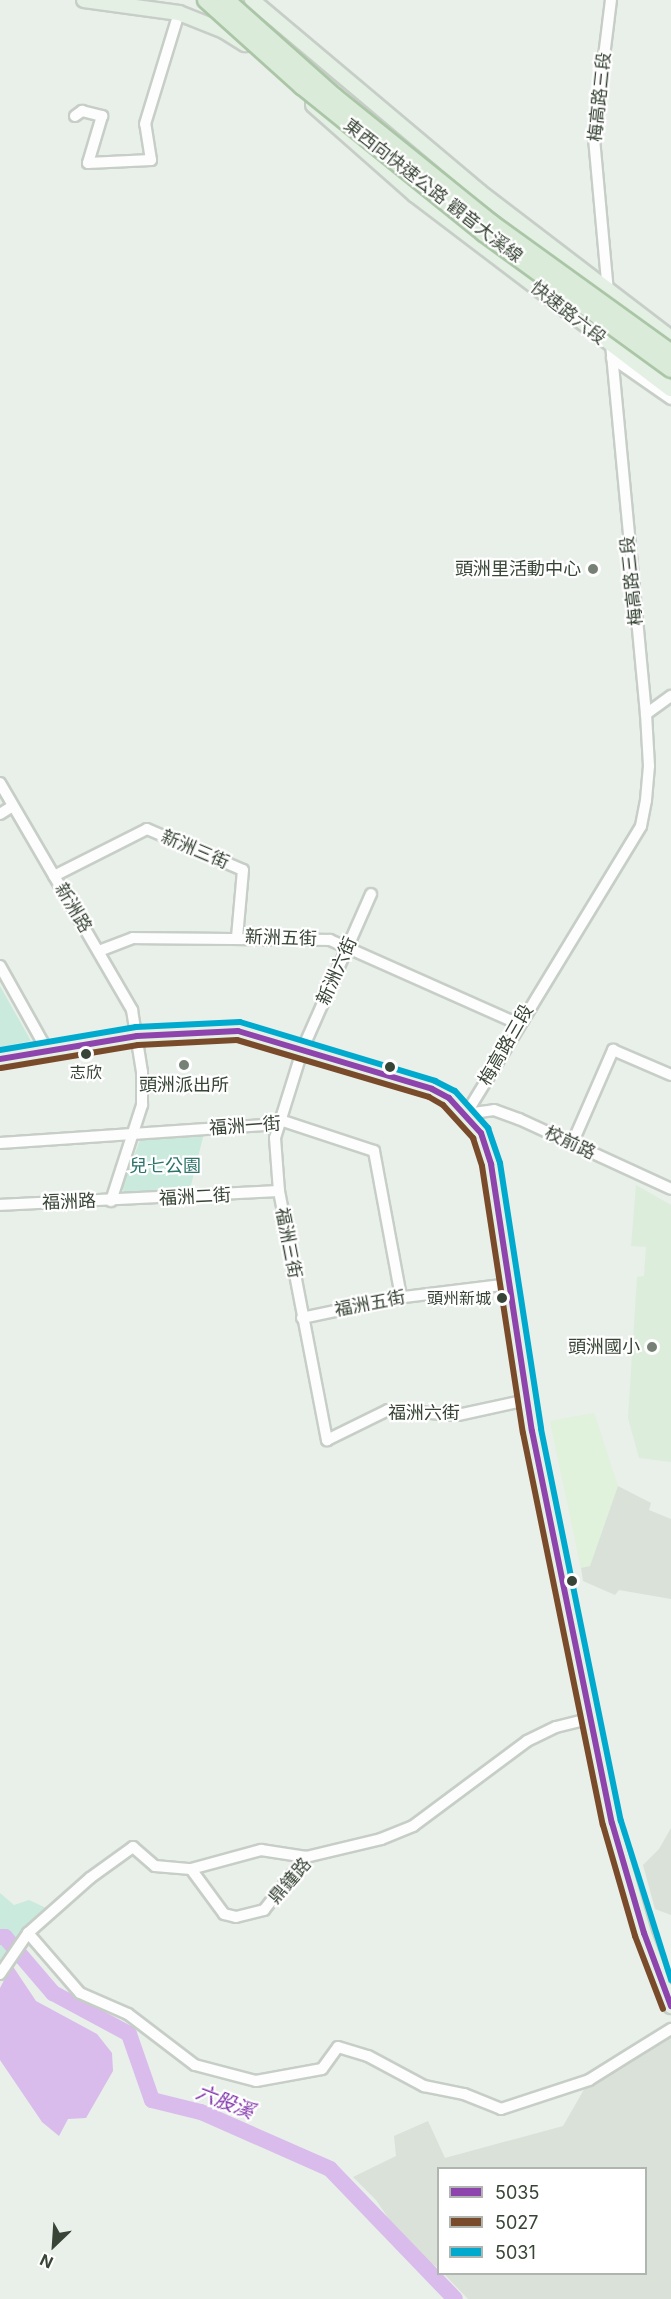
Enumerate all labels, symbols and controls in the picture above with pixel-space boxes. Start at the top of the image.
street label: 梅高路三段 [585,51,615,143]
street label: 東西向快速公路 觀音大溪線 [339,114,527,268]
street label: 快速路六段 [526,277,610,349]
street label: 梅高路三段 [617,535,647,627]
place label: 頭洲里活動中心 [455,558,581,580]
marker: 頭洲里活動中心 [586,562,600,576]
street label: 新洲三街 [158,826,232,874]
street label: 新洲路 [50,879,96,937]
street label: 新洲五街 [245,926,317,950]
street label: 新洲六街 [312,934,362,1008]
street label: 梅高路三段 [474,1001,538,1089]
marker: 志欣 [80,1048,92,1060]
marker: 頭洲派出所 [177,1058,191,1072]
unlabelled marker [384,1061,396,1073]
place label: 志欣 [70,1062,102,1082]
place label: 頭洲派出所 [139,1074,229,1096]
street label: 福洲一街 [208,1113,282,1139]
street label: 校前路 [541,1122,599,1164]
park label: 兒七公園 [129,1155,201,1177]
street label: 福洲二街 [158,1184,232,1210]
street label: 福洲路 [42,1190,96,1214]
street label: 福洲三街 [271,1206,305,1280]
street label: 福洲五街 [333,1287,407,1321]
place label: 頭州新城 [427,1288,491,1308]
marker: 頭州新城 [496,1292,508,1304]
place label: 頭洲國小 [568,1336,640,1358]
marker: 頭洲國小 [645,1340,659,1354]
street label: 福洲六街 [388,1402,460,1424]
unlabelled marker [566,1575,578,1587]
street label: 鼎鐘路 [264,1854,316,1908]
water label: 六股溪 [193,2080,257,2124]
legend [437,2167,647,2275]
text: 5035 [495,2182,539,2203]
text: 5027 [495,2212,538,2233]
north arrow [24,2215,84,2275]
text: 5031 [495,2242,536,2263]
text: N [37,2250,56,2273]

